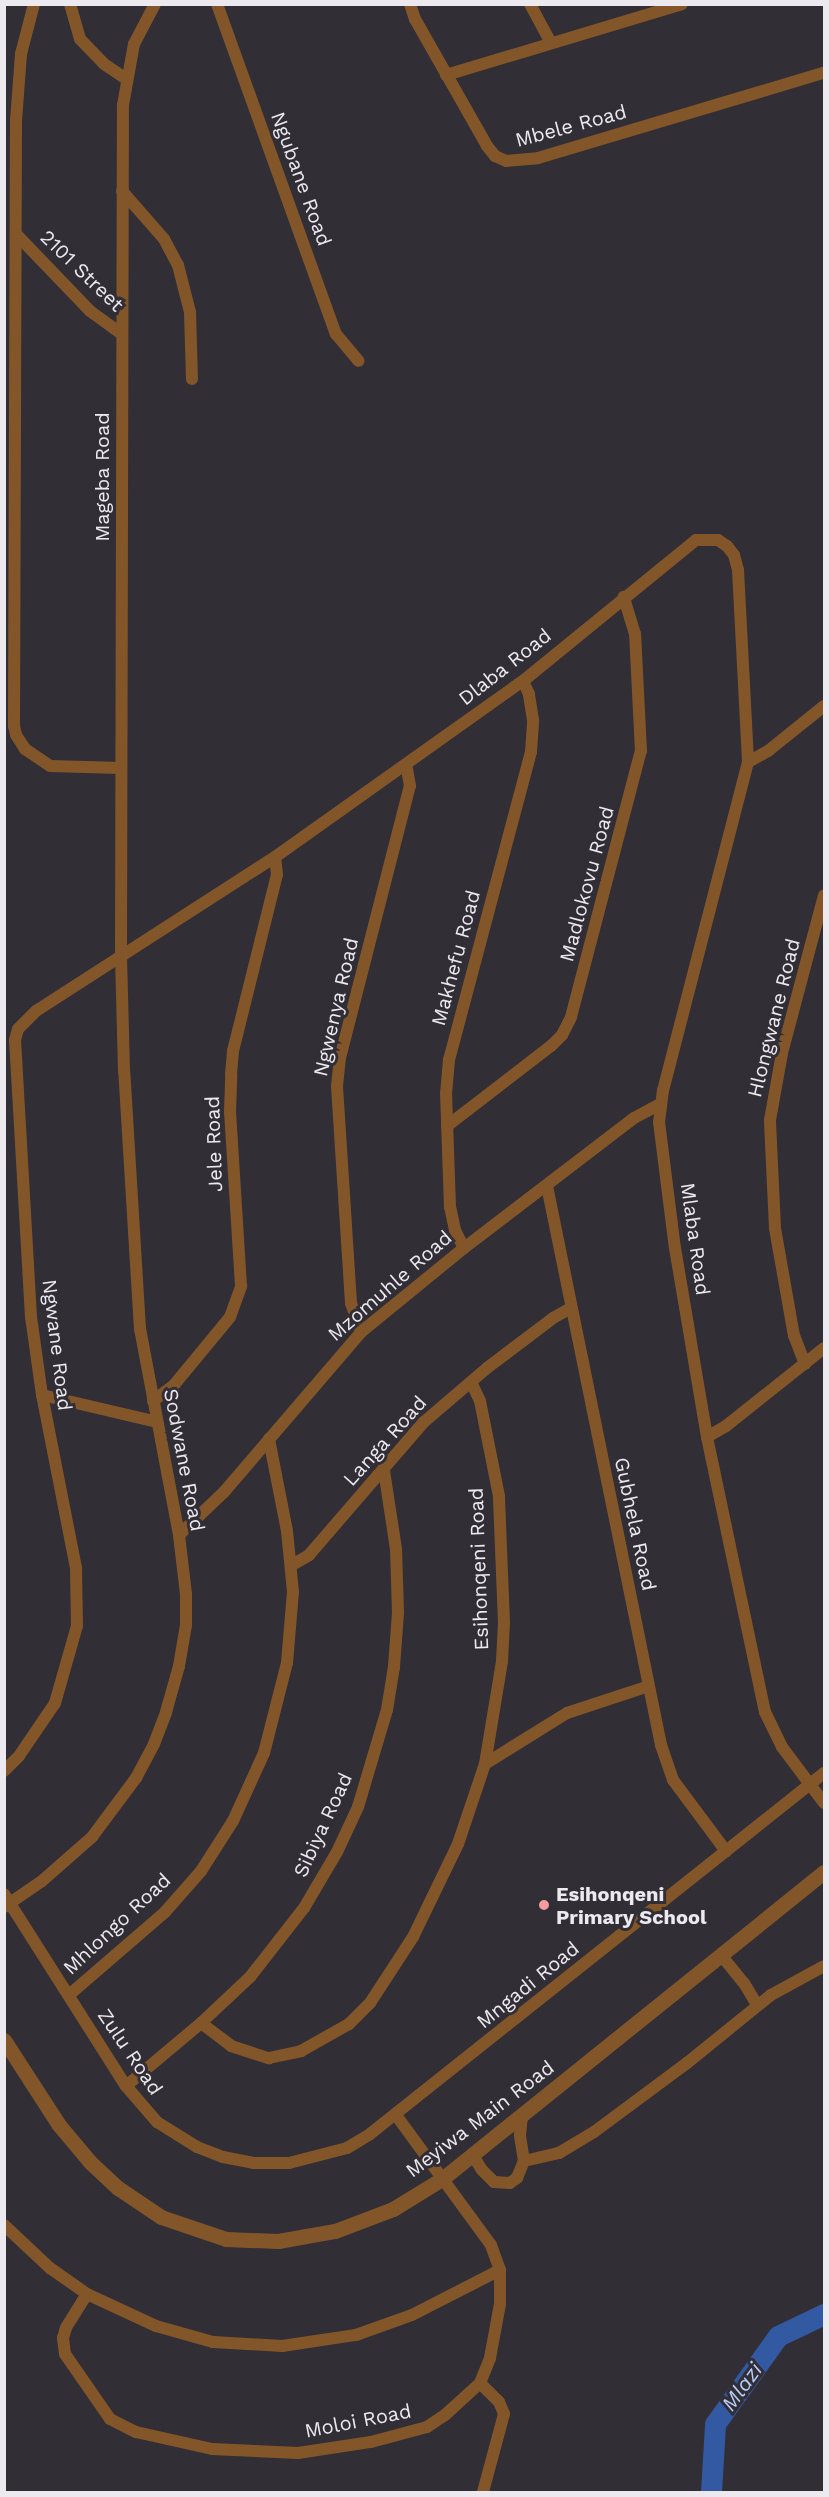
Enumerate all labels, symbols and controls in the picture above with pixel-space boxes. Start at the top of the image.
street label: Mbele Road [513,100,629,152]
street label: Ngubane Road [266,109,336,249]
street label: 2101 Street [35,225,129,317]
street label: Mageba Road [90,412,114,542]
street label: Dlaba Road [454,623,556,711]
street label: Madlokovu Road [555,803,619,965]
street label: Makhefu Road [426,888,486,1028]
street label: Ngwenya Road [308,935,364,1079]
street label: Hlongwane Road [743,936,805,1100]
street label: Jele Road [200,1096,228,1192]
street label: Mlaba Road [675,1181,715,1297]
street label: Mzomuhle Road [323,1226,457,1346]
street label: Ngwane Road [37,1278,77,1412]
street label: Sodwane Road [158,1387,210,1533]
street label: Langa Road [338,1391,432,1491]
street label: Gubhela Road [609,1455,661,1593]
street label: Esihonqeni Road [464,1487,494,1651]
street label: Sibiya Road [288,1769,358,1881]
street label: Mhlongo Road [58,1868,176,1980]
place label: Esihonqeni Primary School [556,1882,707,1929]
marker: Esihonqeni Primary School [537,1898,551,1912]
street label: Mngadi Road [472,1936,584,2034]
street label: Zulu Road [92,2004,168,2100]
street label: Meyiwa Main Road [401,2055,559,2183]
water label: Mlazi [716,2358,768,2416]
street label: Moloi Road [303,2399,413,2443]

